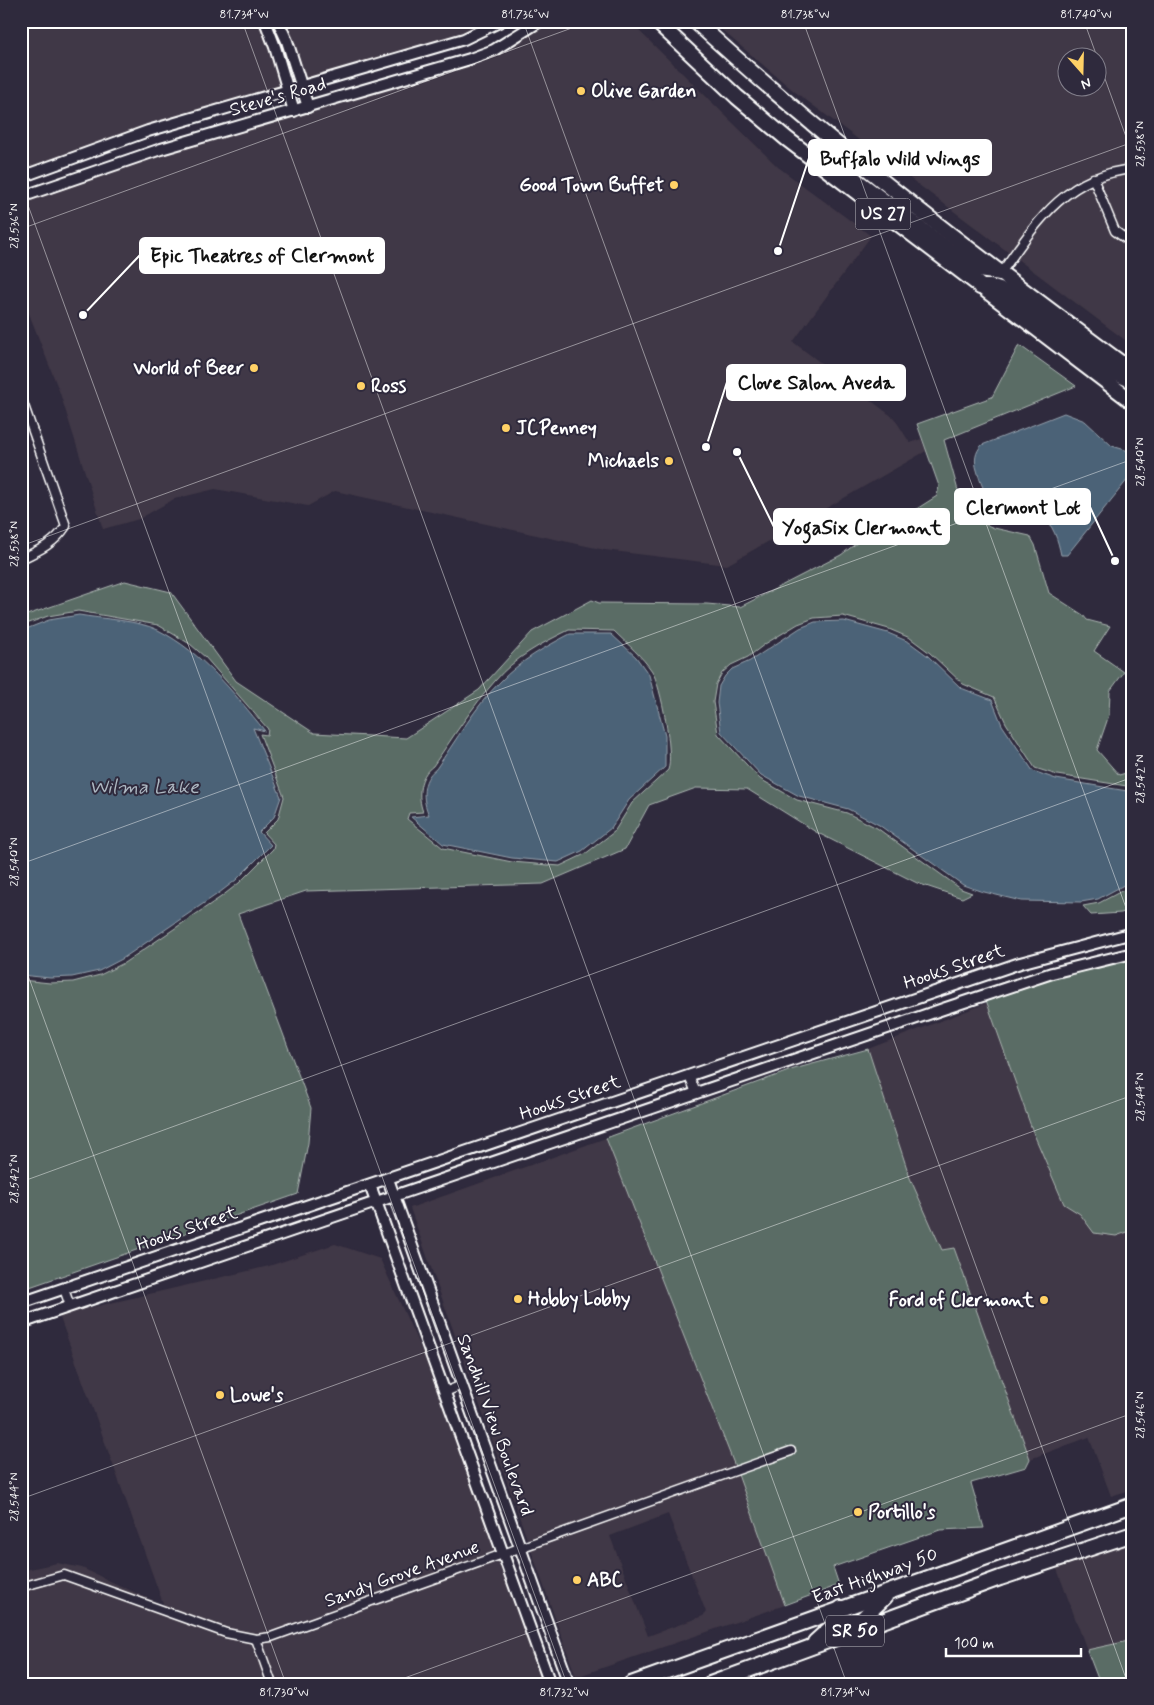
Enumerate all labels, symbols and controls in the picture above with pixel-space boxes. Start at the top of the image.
text: 81.734°W [219,7,269,23]
text: 81.736°W [501,7,549,23]
text: 81.738°W [781,7,829,23]
text: 81.740°W [1060,7,1112,23]
north arrow [1056,48,1106,98]
street label: Steve's Road [227,71,329,123]
text: N [1079,73,1094,93]
place label: Olive Garden [591,79,697,104]
marker: Olive Garden [575,85,587,97]
text: 28.538°N [1133,121,1149,167]
callout: Buffalo Wild Wings [809,140,991,175]
text: Buffalo Wild Wings [820,146,980,173]
place label: Good Town Buffet [519,173,664,198]
marker: Good Town Buffet [668,179,680,191]
road number: US 27 [856,198,910,230]
text: 28.536°N [7,203,23,249]
callout: Epic Theatres of Clermont [140,238,384,273]
text: Epic Theatres of Clermont [150,243,375,270]
place label: World of Beer [132,356,244,381]
marker: World of Beer [248,362,260,374]
callout: Clove Salon Aveda [727,365,905,400]
text: Clove Salon Aveda [737,370,896,397]
place label: Ross [371,374,407,399]
marker: Ross [355,380,367,392]
place label: JCPenney [516,416,597,441]
marker: JCPenney [500,422,512,434]
text: 28.540°N [1133,437,1149,487]
place label: Michaels [588,449,660,474]
marker: Michaels [663,455,675,467]
callout: Clermont Lot [955,489,1090,524]
text: Clermont Lot [965,495,1081,522]
callout: YogaSix Clermont [774,509,949,544]
text: YogaSix Clermont [782,515,943,544]
text: 28.538°N [7,521,23,567]
text: 28.542°N [1133,755,1149,803]
water label: Wilma Lake [89,774,200,801]
text: 28.540°N [7,837,23,887]
street label: Hooks Street [900,938,1008,996]
street label: Hooks Street [516,1069,624,1127]
text: 28.544°N [1133,1073,1149,1121]
text: 28.542°N [7,1155,23,1203]
street label: Hooks Street [133,1200,241,1258]
place label: Hobby Lobby [528,1287,631,1313]
place label: Ford of Clermont [889,1288,1035,1313]
marker: Hobby Lobby [512,1293,524,1305]
marker: Ford of Clermont [1038,1294,1050,1306]
street label: Sandhill View Boulevard [450,1331,540,1519]
place label: Lowe's [230,1383,284,1408]
marker: Lowe's [214,1389,226,1401]
text: 28.546°N [1133,1391,1149,1439]
text: 28.544°N [7,1473,23,1521]
place label: Portillo's [868,1500,936,1525]
marker: Portillo's [852,1506,864,1518]
street label: Sandy Grove Avenue [321,1534,483,1615]
street label: East Highway 50 [809,1542,942,1613]
place label: ABC [587,1568,623,1593]
marker: ABC [571,1574,583,1586]
road number: SR 50 [826,1615,884,1646]
scale bar [946,1625,1082,1657]
text: 100 m [954,1634,994,1654]
text: 81.730°W [259,1685,309,1701]
text: 81.732°W [539,1685,589,1701]
text: 81.734°W [820,1685,870,1701]

